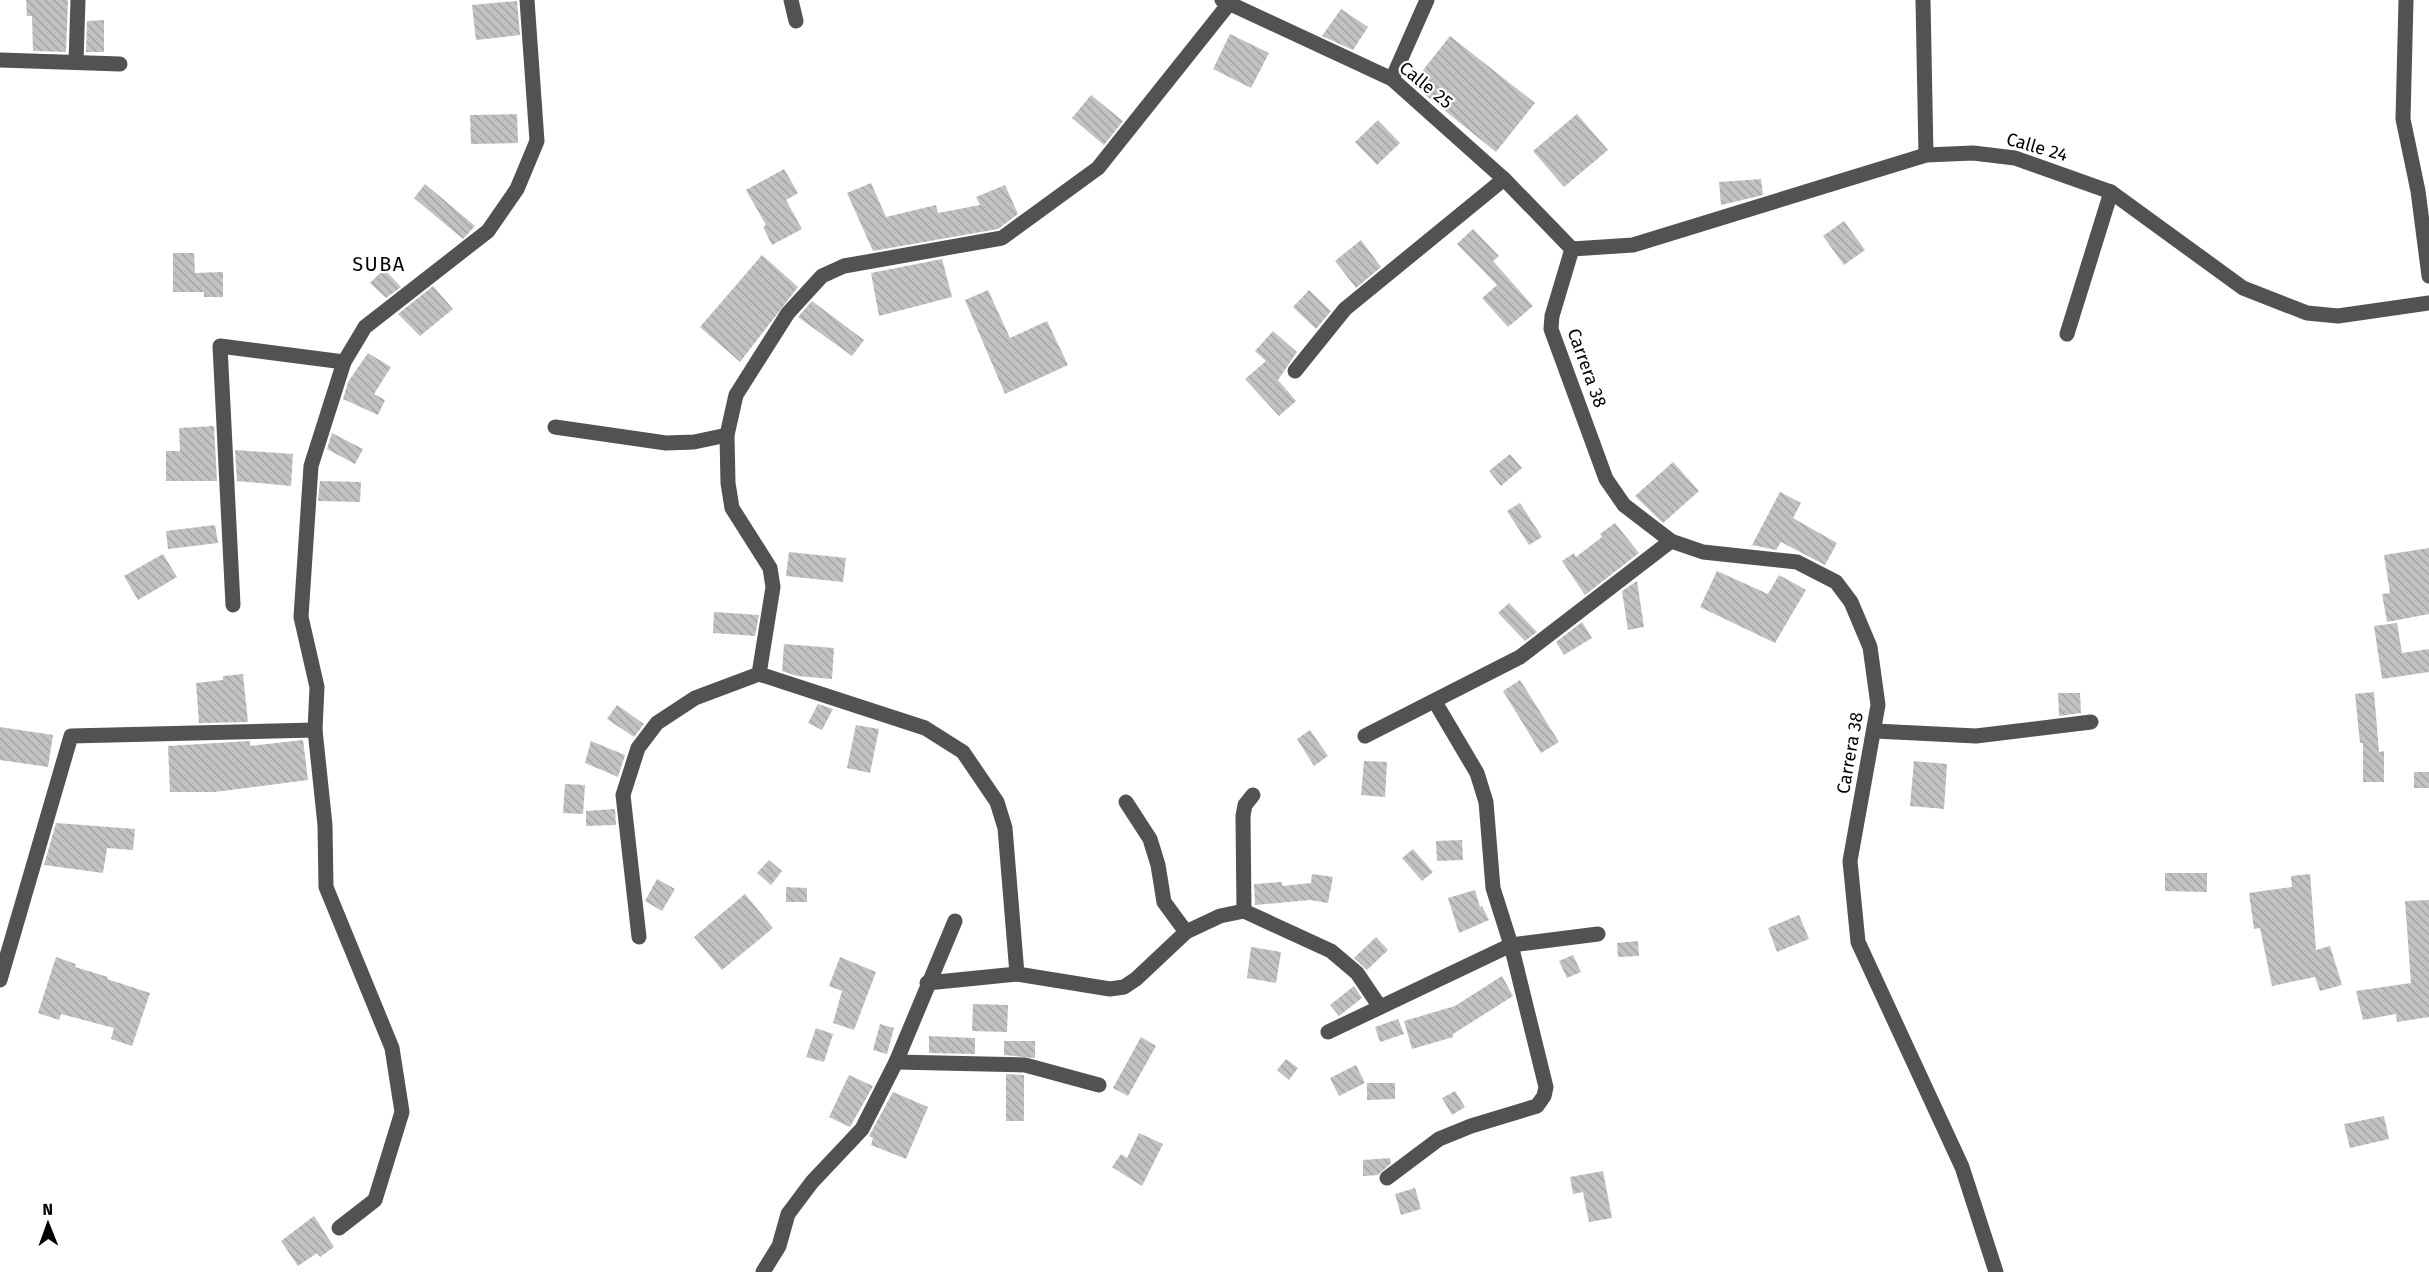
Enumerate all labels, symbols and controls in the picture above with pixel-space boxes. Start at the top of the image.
street label: Calle 25 [1395,57,1457,113]
street label: Calle 24 [2004,128,2070,166]
district label: SUBA [352,252,406,276]
street label: Carrera 38 [1563,325,1611,411]
street label: Carrera 38 [1832,710,1868,796]
north arrow [18,1194,78,1254]
text: N [42,1200,53,1219]

